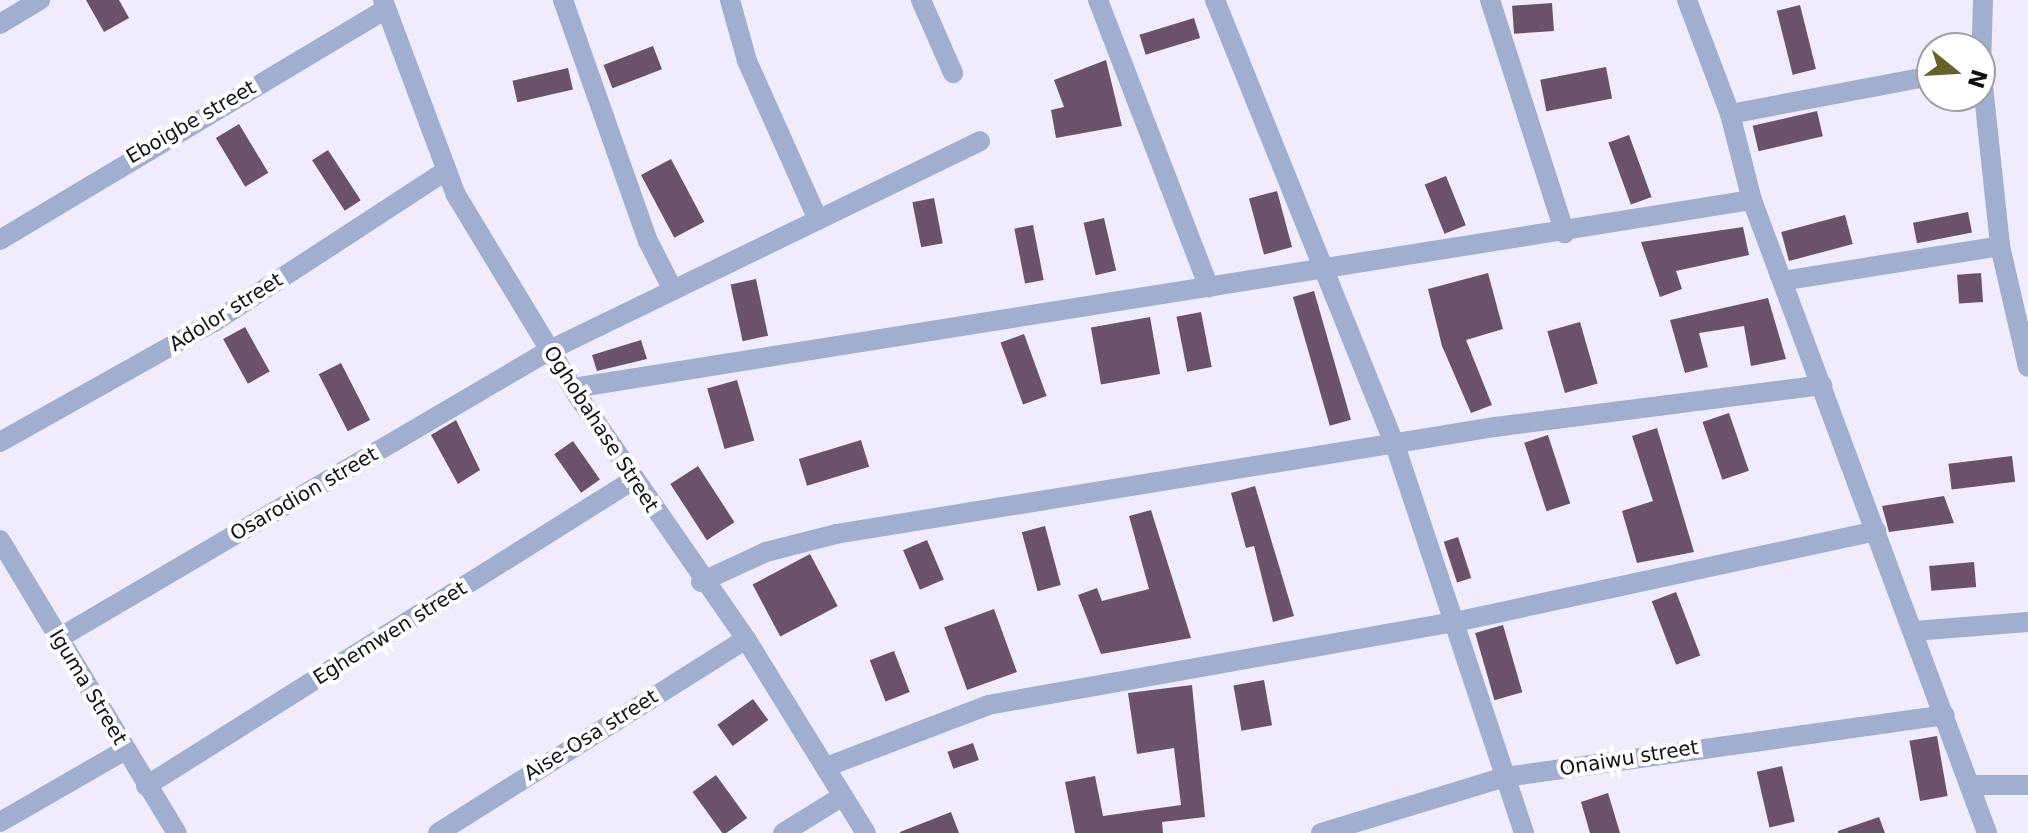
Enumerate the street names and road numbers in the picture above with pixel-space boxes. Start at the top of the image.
street label: Eboigbe street [122,75,260,169]
street label: Adolor street [165,268,287,356]
street label: Oghobahase Street [538,341,664,517]
street label: Osarodion street [226,442,382,546]
street label: Eghemwen street [309,576,471,690]
street label: Iguma Street [44,625,132,749]
street label: Aise-Osa street [520,684,662,786]
street label: Onaiwu street [1558,735,1700,781]

